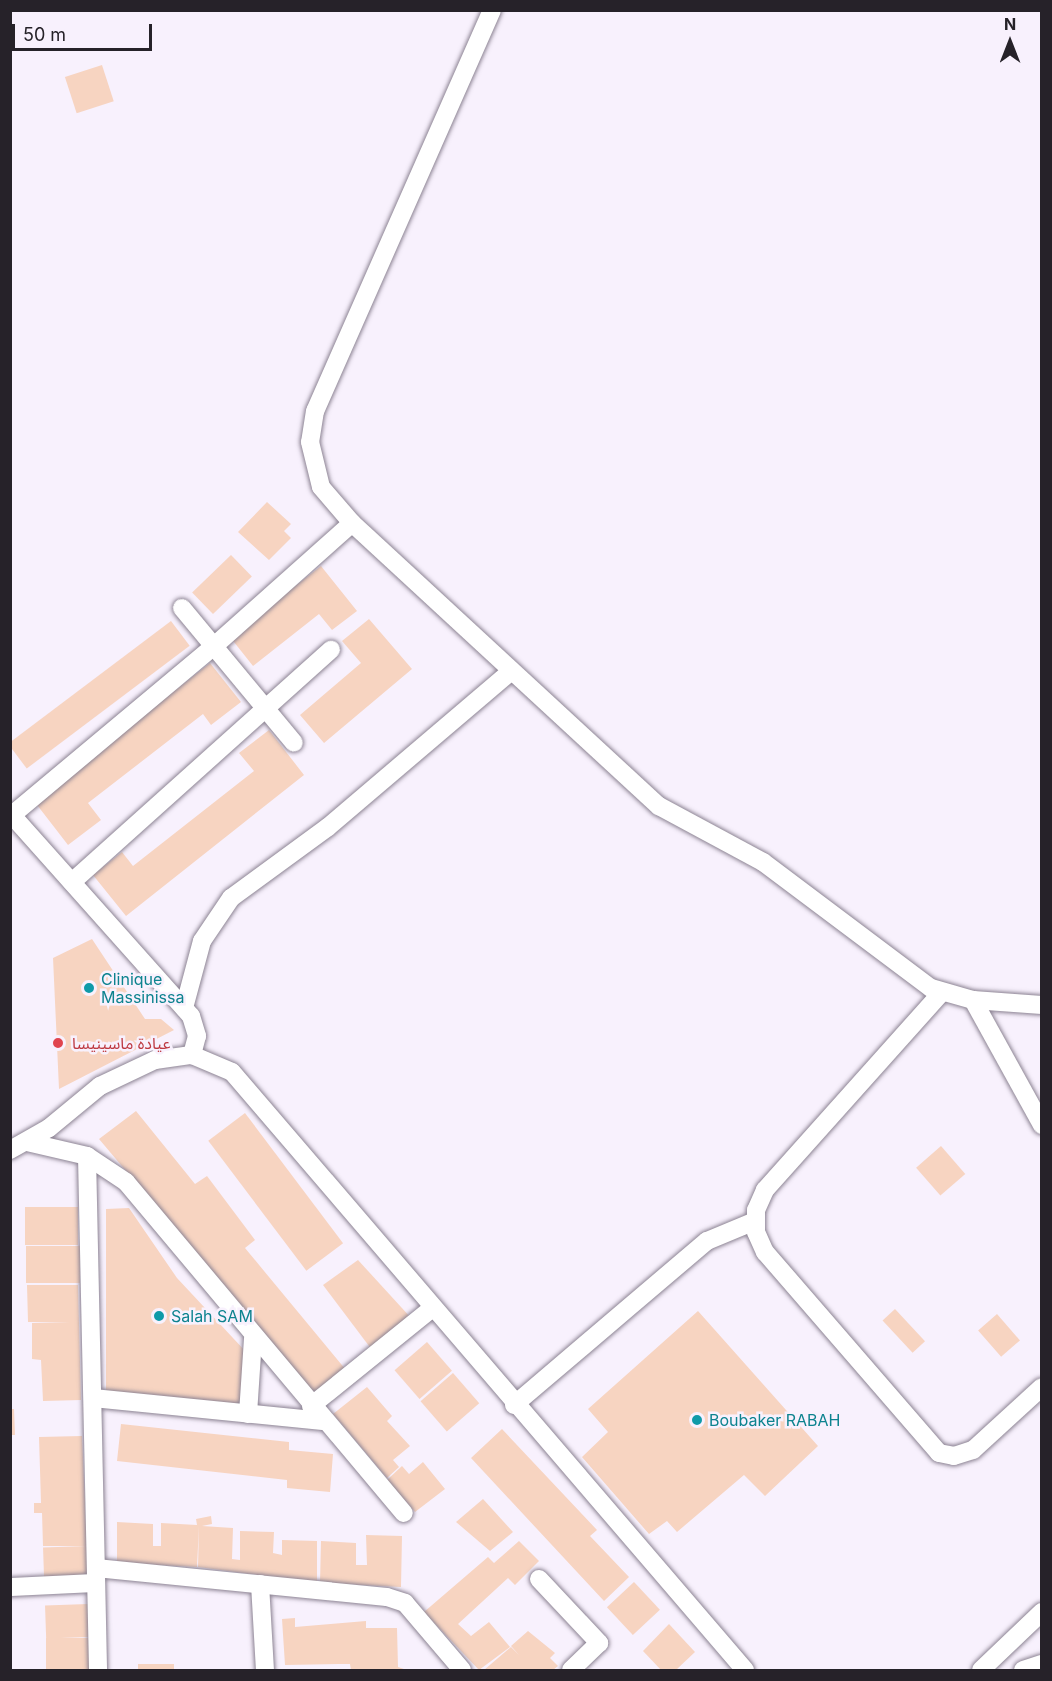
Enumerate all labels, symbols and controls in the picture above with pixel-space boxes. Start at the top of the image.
scale bar [15,12,154,50]
north arrow [980,12,1040,72]
text: N [1004,14,1016,34]
text: 50 m [23,24,66,45]
place label: Clinique Massinissa [101,969,184,1007]
marker: Clinique Massinissa [82,981,96,995]
place label: عيادة ماسينيسا [72,1033,171,1053]
marker: عيادة ماسينيسا [49,1034,67,1052]
place label: Salah SAM [171,1306,253,1326]
marker: Salah SAM [152,1309,166,1323]
place label: Boubaker RABAH [709,1410,840,1430]
marker: Boubaker RABAH [690,1413,704,1427]

